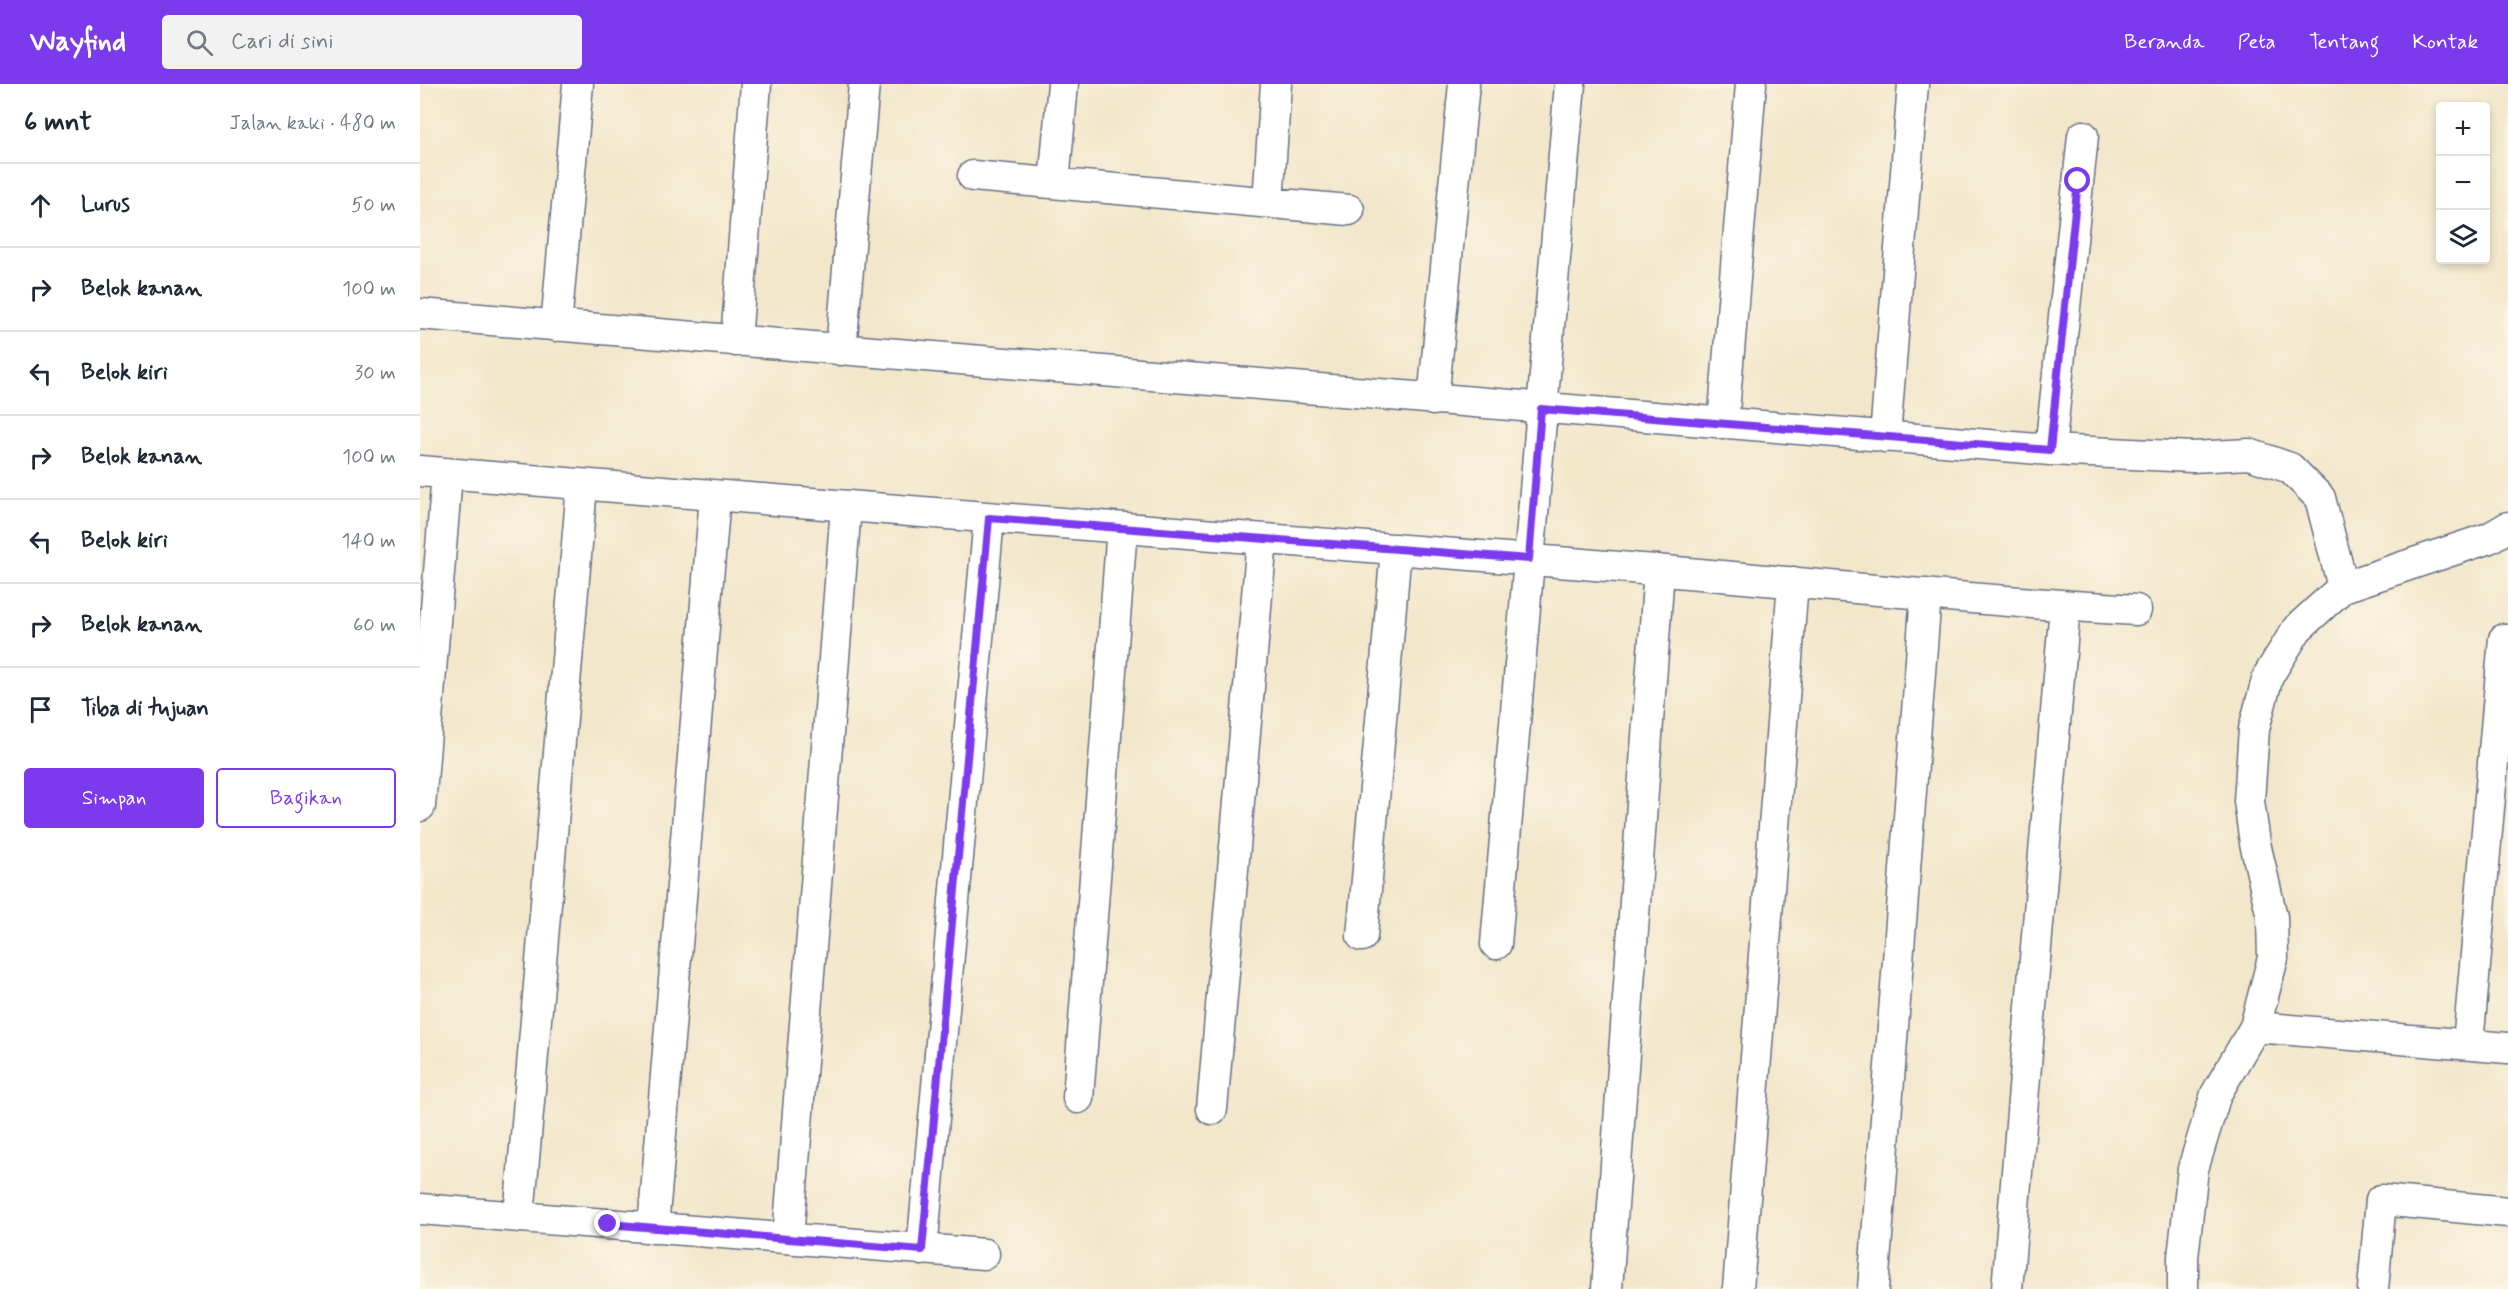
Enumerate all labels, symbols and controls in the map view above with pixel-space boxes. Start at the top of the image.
search box [162,15,582,69]
text: Wayfind [30,24,126,61]
icon: search [183,26,216,59]
text: Cari di sini [231,28,334,56]
text: Beranda [2124,28,2205,56]
text: Peta [2238,28,2276,56]
text: Tentang [2309,28,2379,56]
text: Kontak [2412,28,2478,56]
map controls [2436,102,2490,264]
button: + [2436,102,2490,156]
text: 6 mnt [24,106,92,140]
text: Jalan kaki · 480 m [229,110,396,137]
button: − [2436,156,2490,210]
route start [2064,167,2090,193]
icon: ahead [24,189,57,222]
text: Lurus [81,191,130,219]
text: 50 m [351,192,396,219]
button: layers [2436,210,2490,264]
icon: right [24,273,57,306]
text: Belok kanan [81,275,202,303]
text: 100 m [342,276,396,303]
icon: left [24,357,57,390]
text: Belok kiri [81,359,168,387]
text: 30 m [354,360,396,387]
icon: right [24,441,57,474]
text: Belok kanan [81,443,202,471]
text: 100 m [342,444,396,471]
icon: left [24,525,57,558]
text: Belok kiri [81,527,168,555]
text: 140 m [342,528,396,555]
icon: right [24,609,57,642]
text: Belok kanan [81,611,202,639]
text: 60 m [353,612,396,639]
icon: arrive [24,693,57,726]
text: Tiba di tujuan [81,695,209,723]
button: Simpan [24,768,204,828]
button: Bagikan [216,768,396,828]
route end [594,1210,620,1236]

